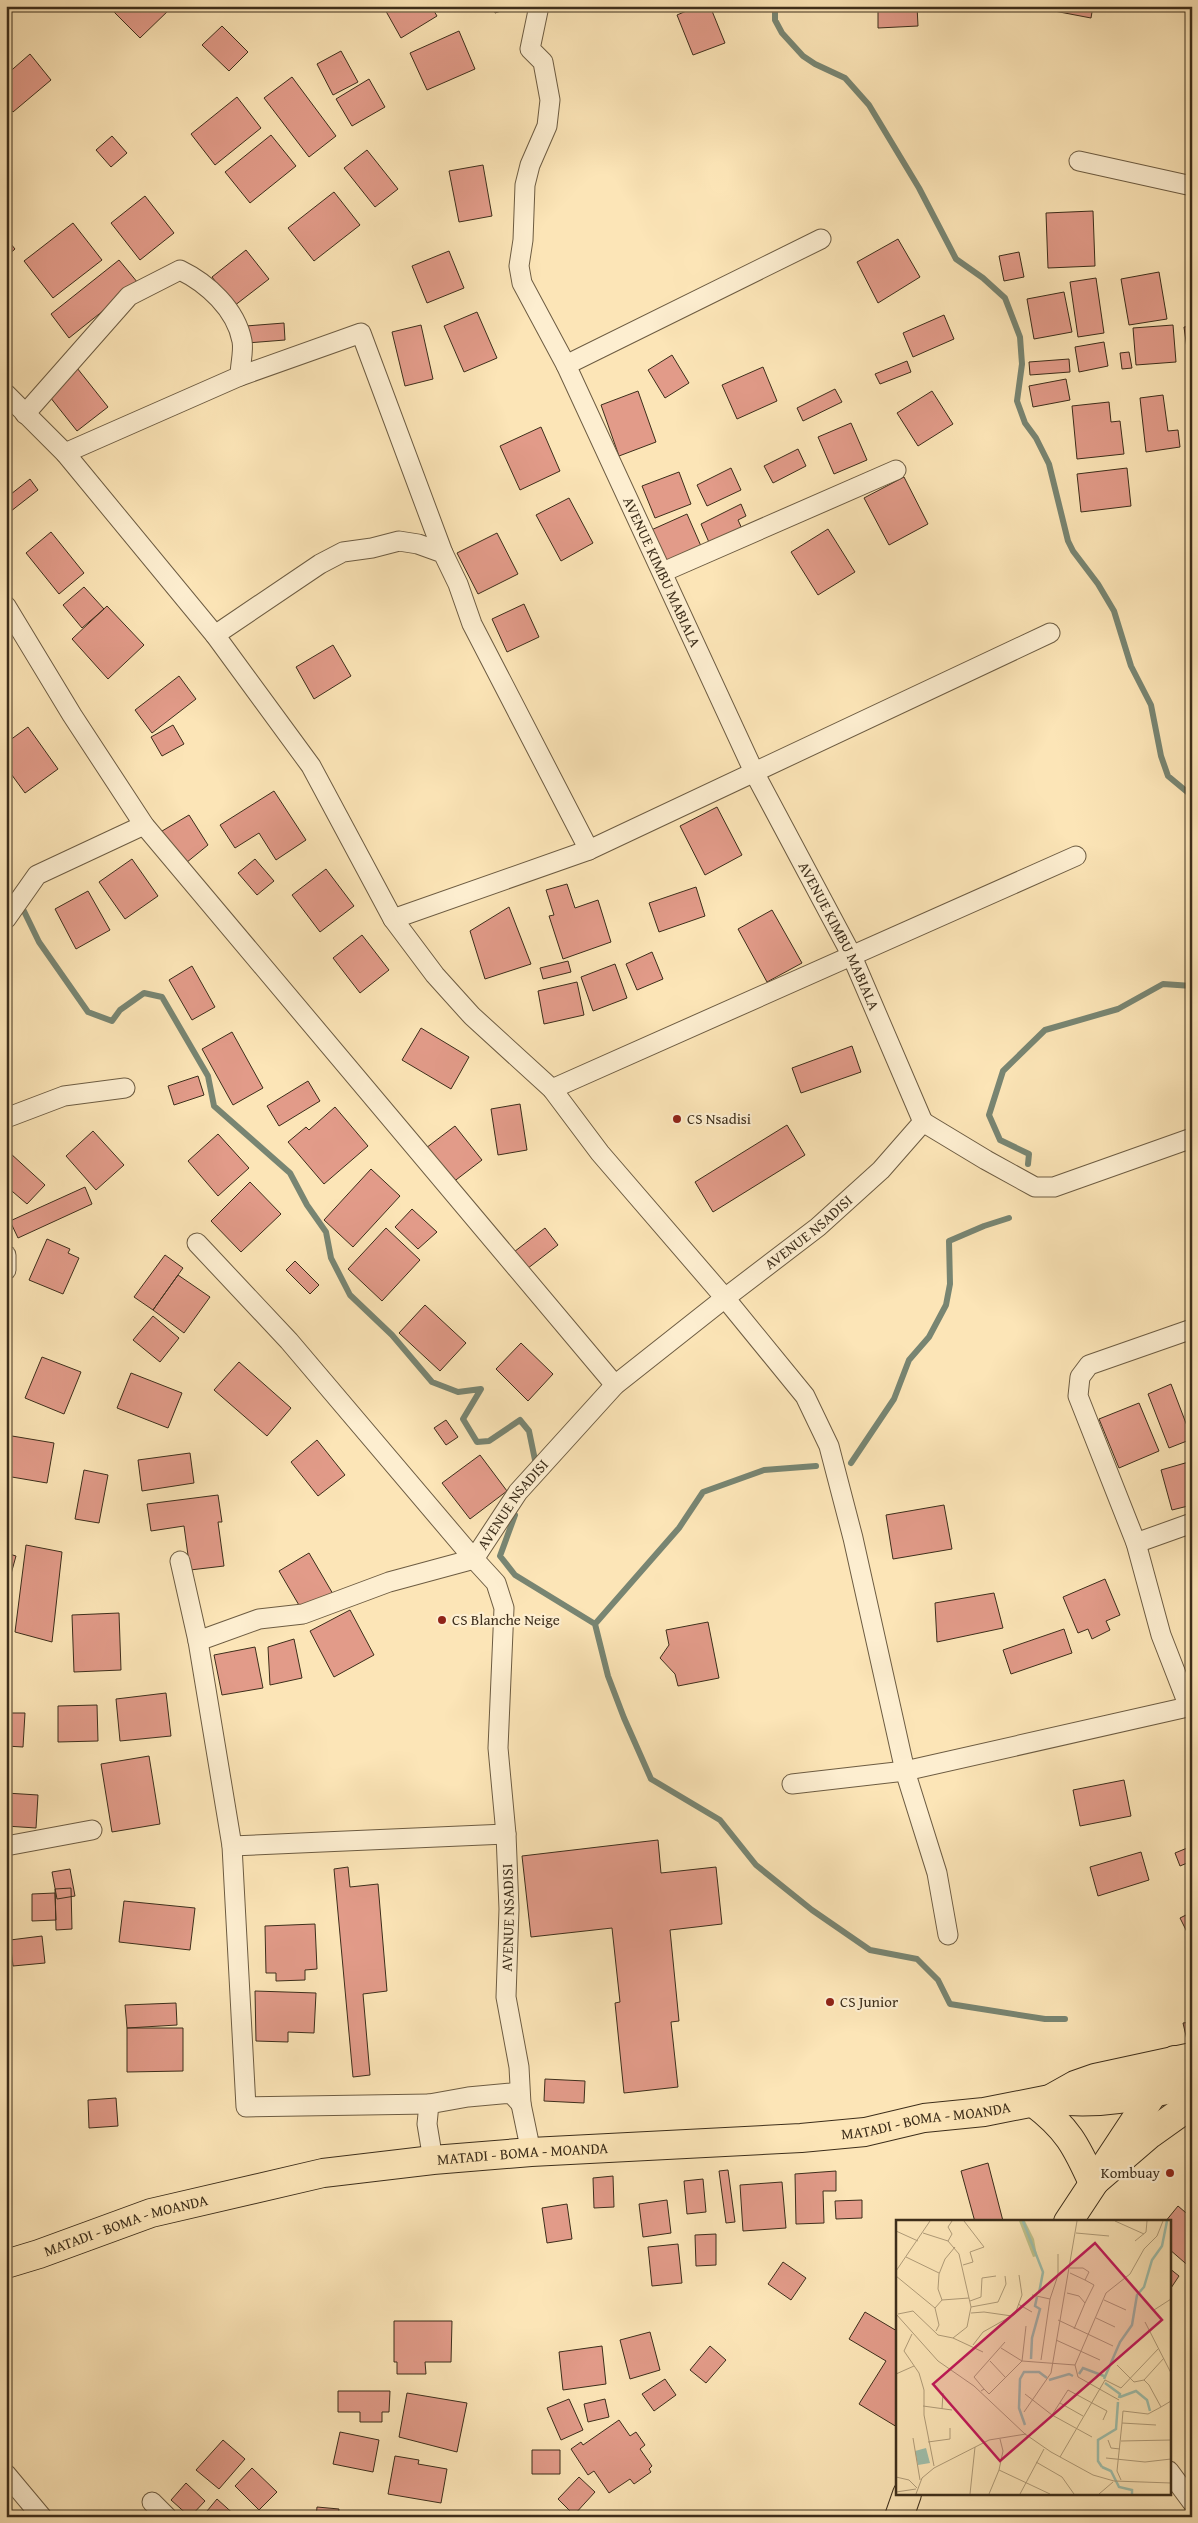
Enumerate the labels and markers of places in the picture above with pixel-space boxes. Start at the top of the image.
place label: CS Nsadisi [687,1108,751,1129]
marker: CS Nsadisi [671,1113,683,1125]
place label: CS Blanche Neige [452,1609,560,1630]
marker: CS Blanche Neige [436,1614,448,1626]
place label: CS Junior [840,1991,898,2012]
marker: CS Junior [824,1996,836,2008]
place label: Kombuay [1101,2162,1161,2183]
marker: Kombuay [1164,2167,1176,2179]

